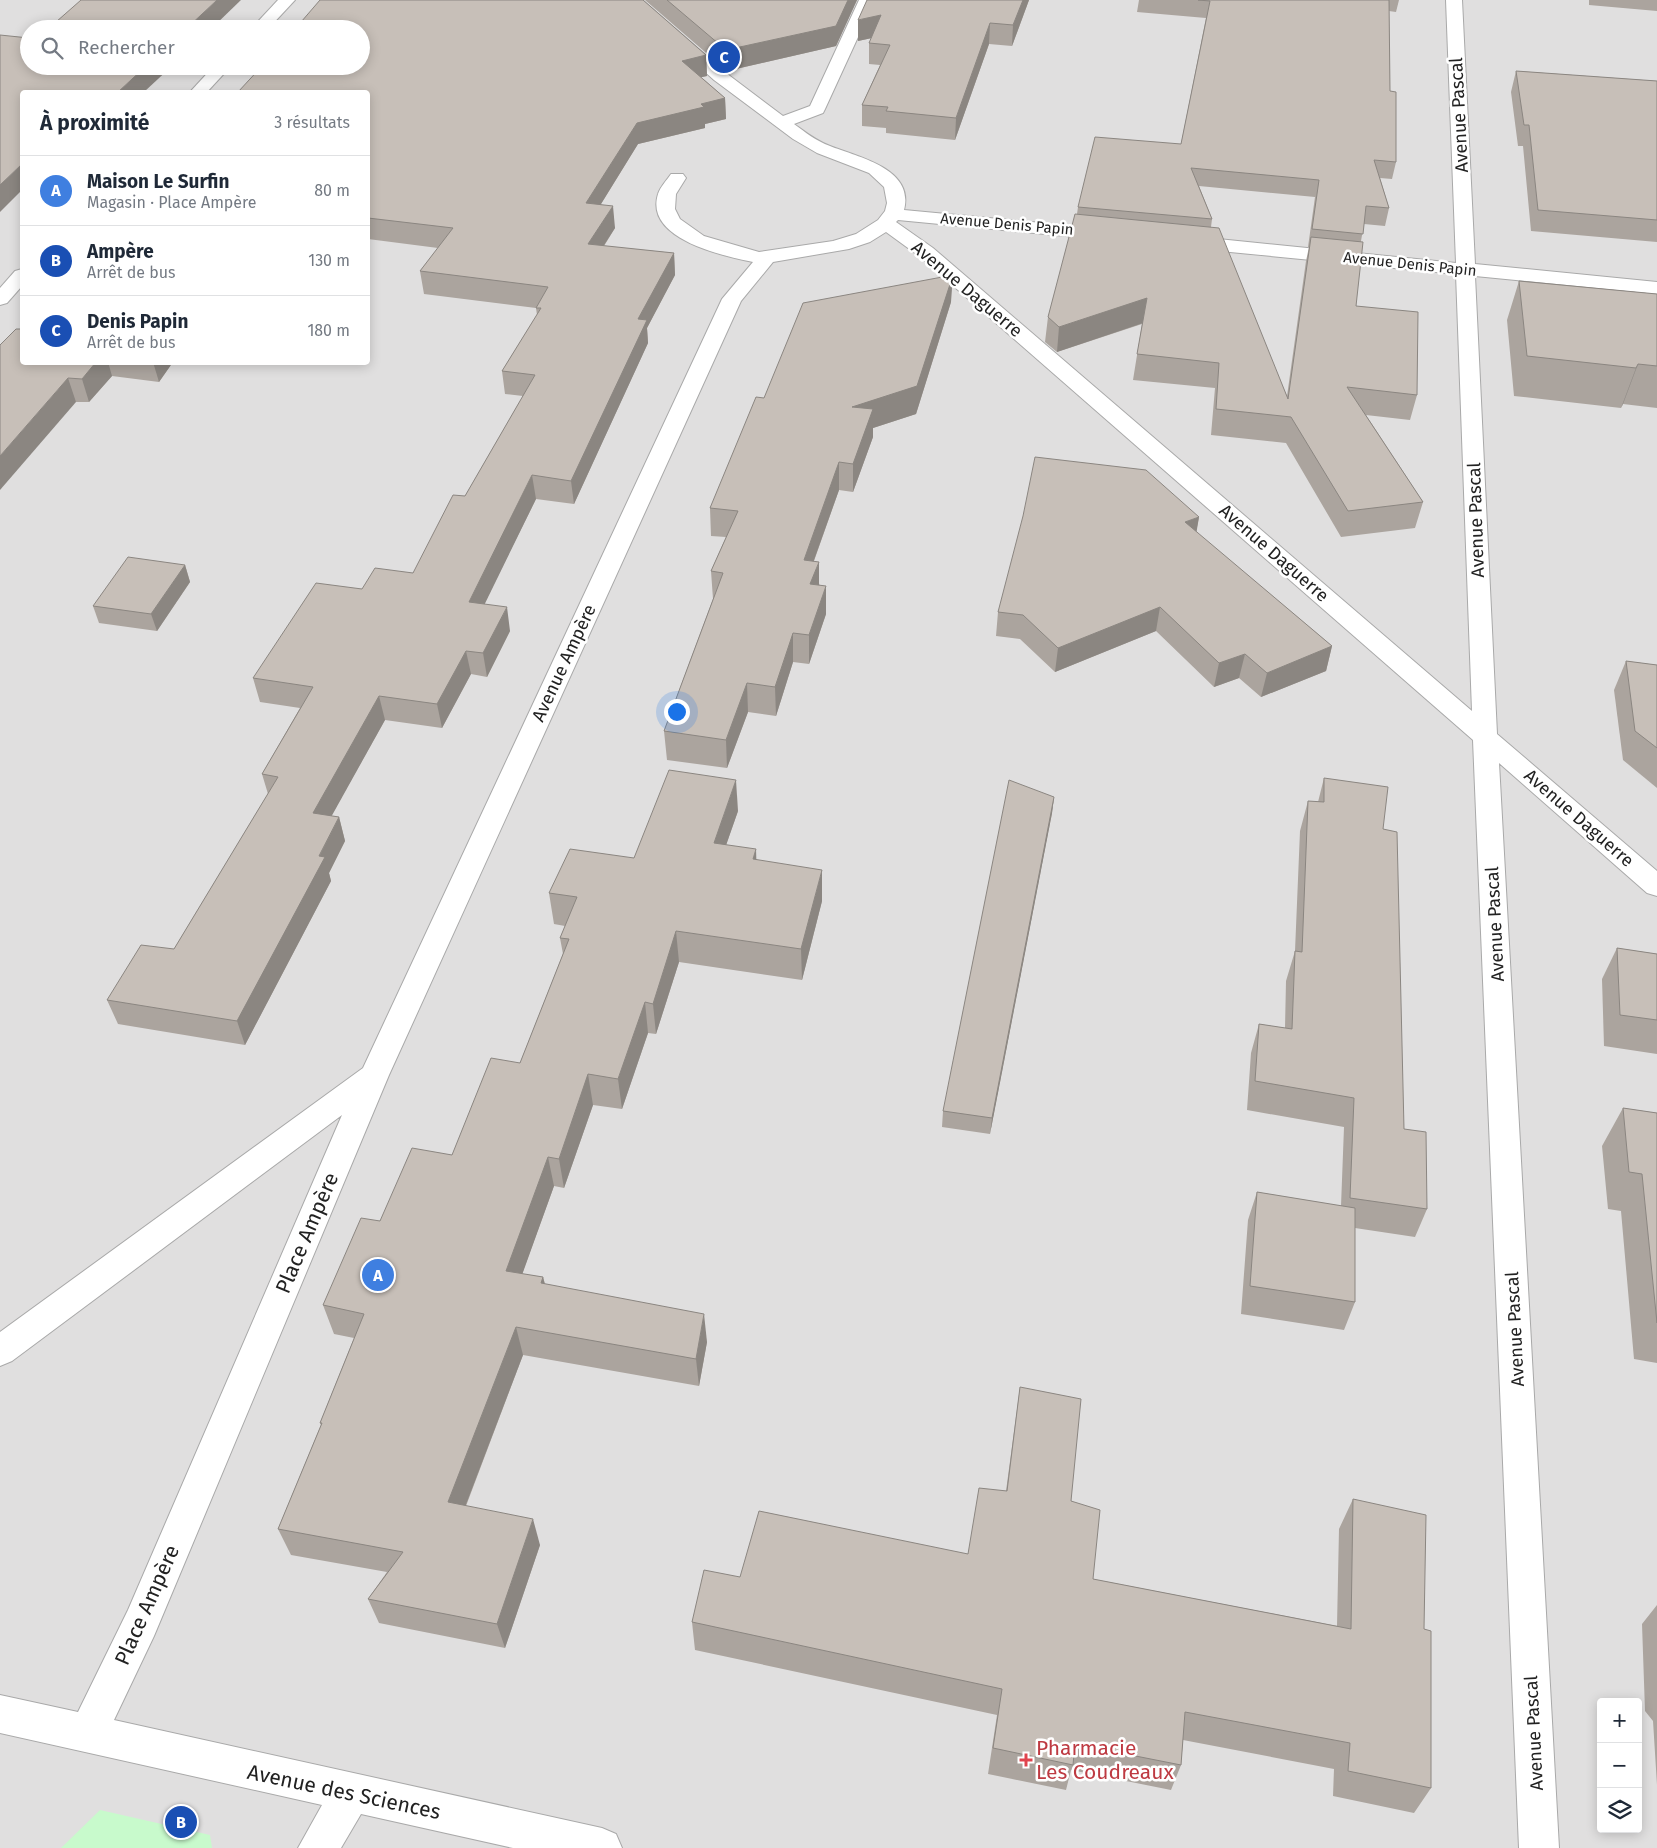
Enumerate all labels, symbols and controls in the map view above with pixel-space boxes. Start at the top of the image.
search box [20,20,370,75]
icon: search [38,34,66,62]
text: Rechercher [78,36,175,59]
pin: C [708,38,740,76]
street label: Avenue Pascal [1445,57,1473,173]
text: À proximité [40,110,149,136]
text: 3 résultats [274,113,350,132]
text: Maison Le Surfin [87,170,229,193]
text: A [51,181,61,200]
text: 80 m [314,181,350,200]
text: Magasin · Place Ampère [87,193,257,212]
street label: Avenue Denis Papin [940,209,1074,239]
street label: Avenue Daguerre [907,236,1027,342]
text: Ampère [87,240,154,263]
street label: Avenue Denis Papin [1343,248,1477,280]
text: B [51,251,61,270]
text: 130 m [308,251,350,270]
text: Arrêt de bus [87,263,176,282]
text: Denis Papin [87,310,188,333]
text: C [51,321,61,340]
text: 180 m [307,321,350,340]
text: Arrêt de bus [87,333,176,352]
street label: Avenue Pascal [1463,462,1489,578]
street label: Avenue Daguerre [1215,499,1333,607]
street label: Avenue Ampère [527,601,601,725]
your location [664,699,690,725]
street label: Avenue Daguerre [1520,764,1638,872]
street label: Avenue Pascal [1481,866,1509,982]
street label: Place Ampère [270,1169,344,1297]
pin: A [362,1256,394,1294]
street label: Avenue Pascal [1501,1271,1529,1387]
street label: Place Ampère [109,1541,185,1669]
street label: Avenue Pascal [1520,1675,1548,1791]
map controls [1597,1698,1642,1833]
button: + [1597,1698,1642,1743]
place label: Pharmacie Les Coudreaux [1036,1735,1174,1785]
button: − [1597,1743,1642,1788]
marker: Pharmacie Les Coudreaux [1020,1754,1032,1766]
street label: Avenue des Sciences [245,1759,443,1825]
button: layers [1597,1788,1642,1833]
pin: B [165,1803,197,1841]

